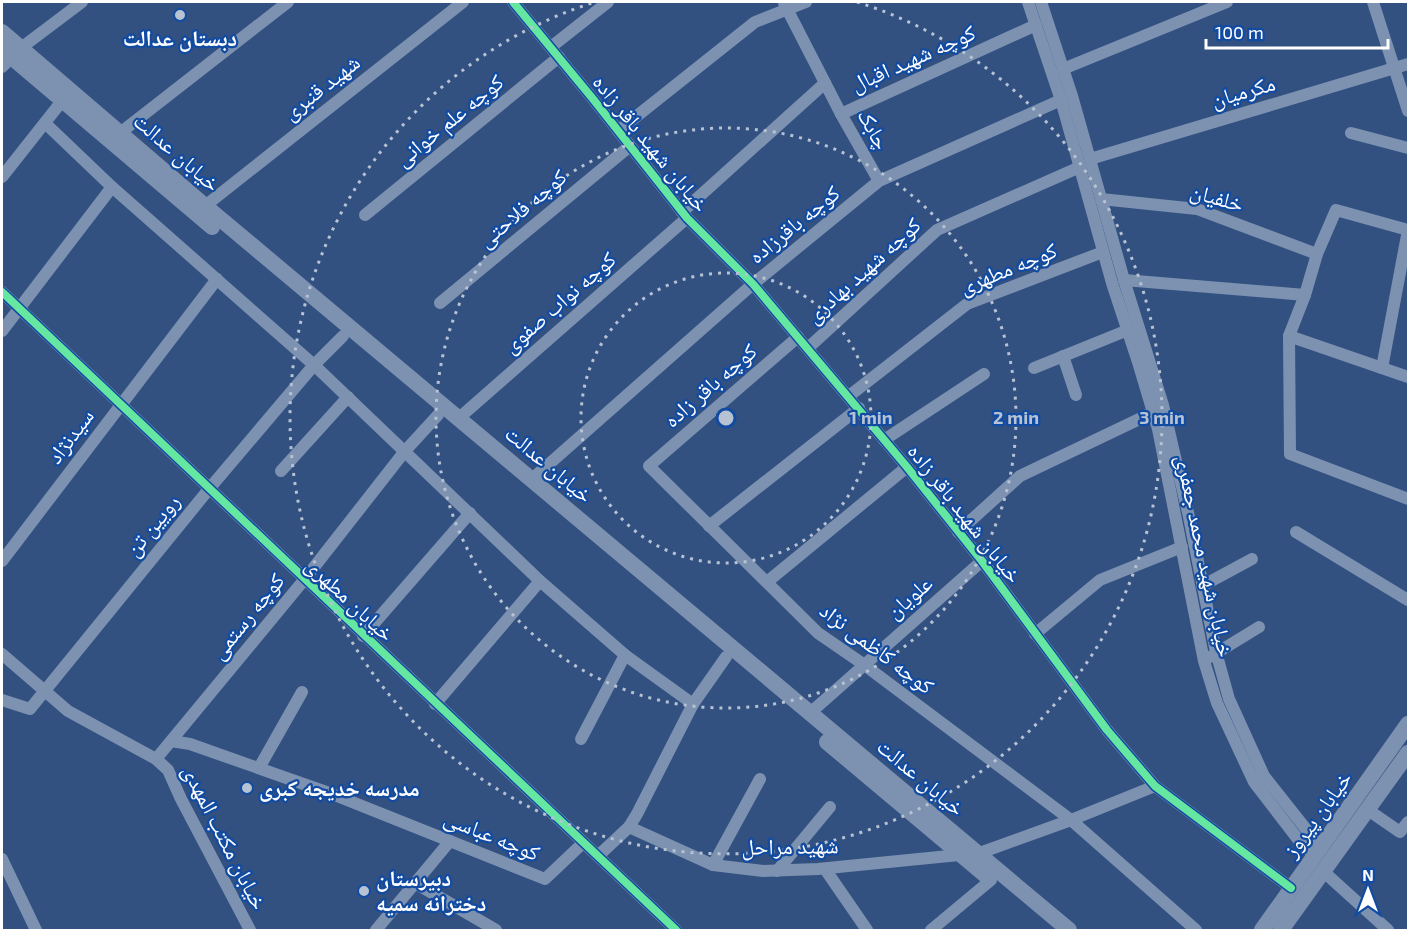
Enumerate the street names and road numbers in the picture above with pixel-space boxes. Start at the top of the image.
street label: کوچه شهید اقبال [846,18,980,98]
street label: شهید قنبری [277,48,365,126]
street label: کوچه علم خوانی [389,68,510,173]
street label: خیابان شهید باقر زاده [587,68,715,218]
street label: مکرمیان [1208,69,1278,113]
street label: چابک [852,104,897,154]
street label: خیابان عدالت [128,107,226,197]
street label: کوچه فلاحتی [472,163,572,253]
street label: خلفیان [1187,176,1247,218]
street label: کوچه باقرزاده [743,179,845,269]
street label: کوچه شهید بهادری [800,211,926,329]
street label: کوچه مطهری [955,236,1061,300]
street label: کوچه نواب صفوی [496,245,622,359]
street label: کوچه باقر زاده [658,337,762,433]
street label: سیدنژاد [40,403,99,469]
street label: خیابان عدالت [499,419,599,509]
street label: خیابان شهید باقر زاده [902,438,1028,588]
street label: خیابان شهید محمد جعفری [1170,452,1240,660]
street label: رویین تن [118,488,186,562]
street label: خیابان مطهری [300,551,400,647]
street label: کوچه رستمی [204,567,290,665]
street label: علویان [880,569,938,625]
street label: کوچه کاظمی نژاد [814,596,940,700]
street label: خیابان عدالت [871,732,971,822]
street label: خیابان مکتب المهدی [176,760,274,914]
street label: خیابان پیروز [1276,765,1358,864]
street label: کوچه عباسی [440,803,544,867]
street label: شهید مراحل [741,831,839,861]

